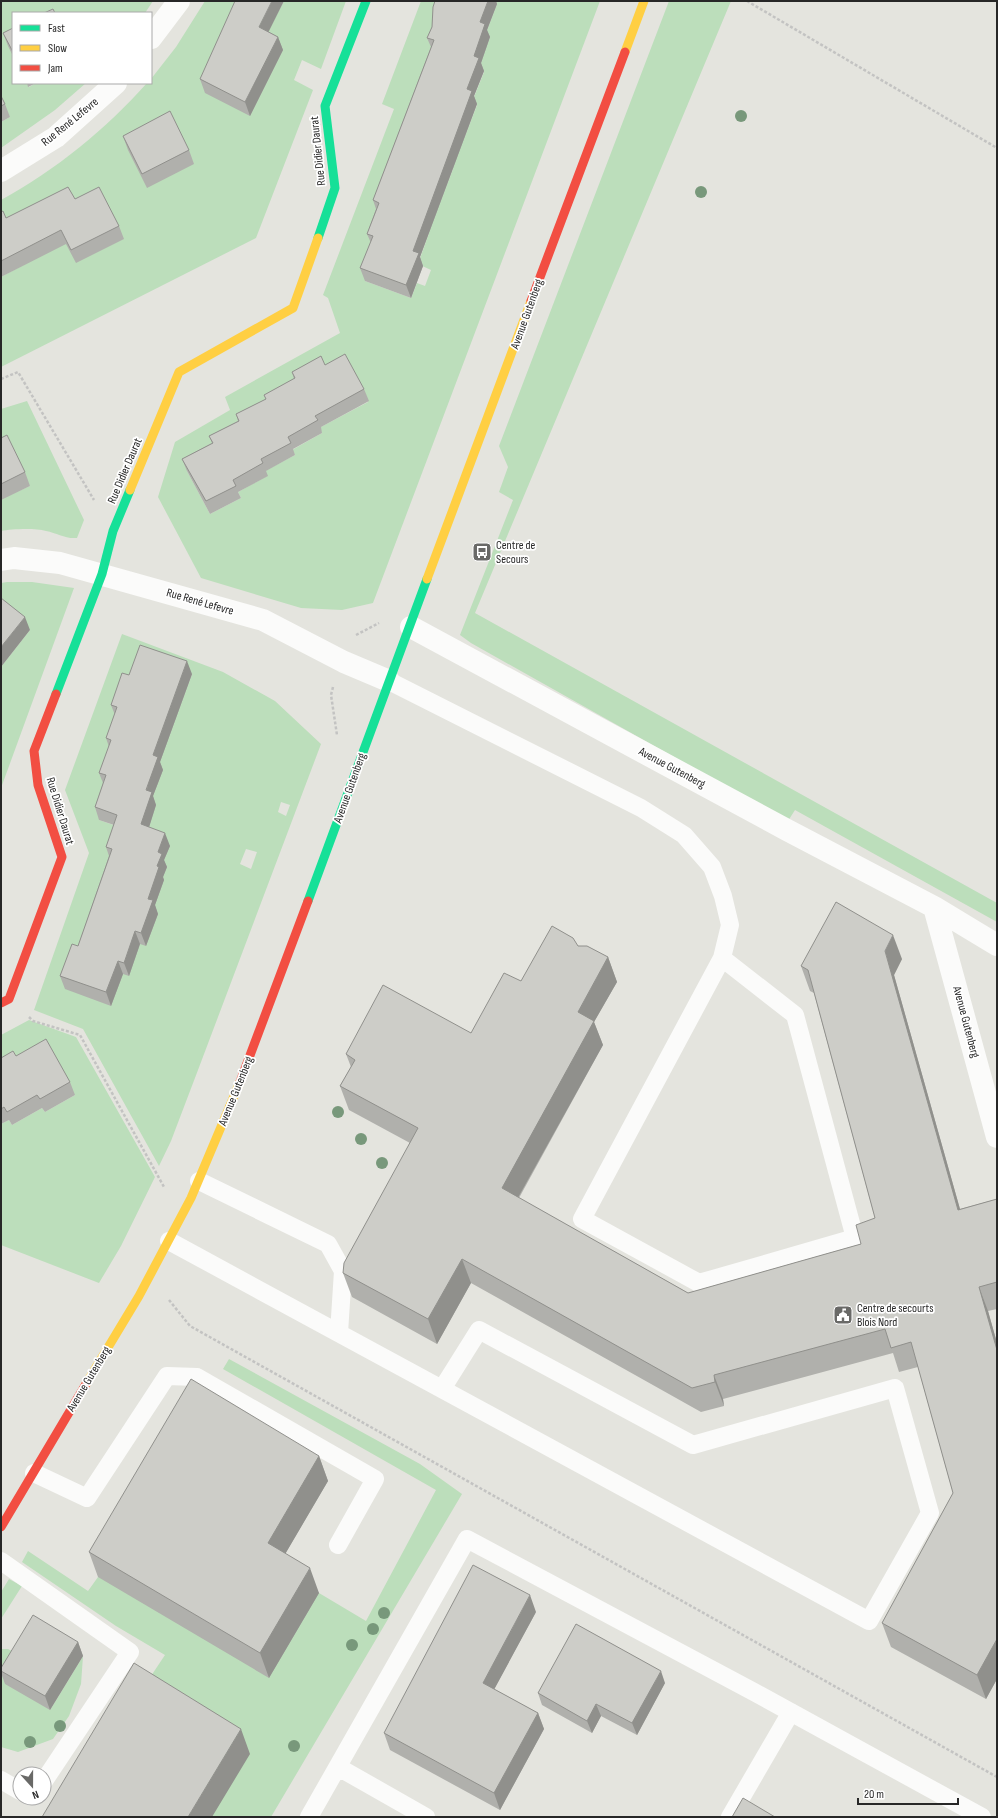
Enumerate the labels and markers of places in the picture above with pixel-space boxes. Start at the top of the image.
place label: Centre de Secours [496,538,535,567]
bus stop icon: Centre de Secours [471,541,493,563]
place label: Centre de secourts Blois Nord [857,1301,934,1330]
public building icon: Centre de secourts Blois Nord [832,1304,854,1326]

